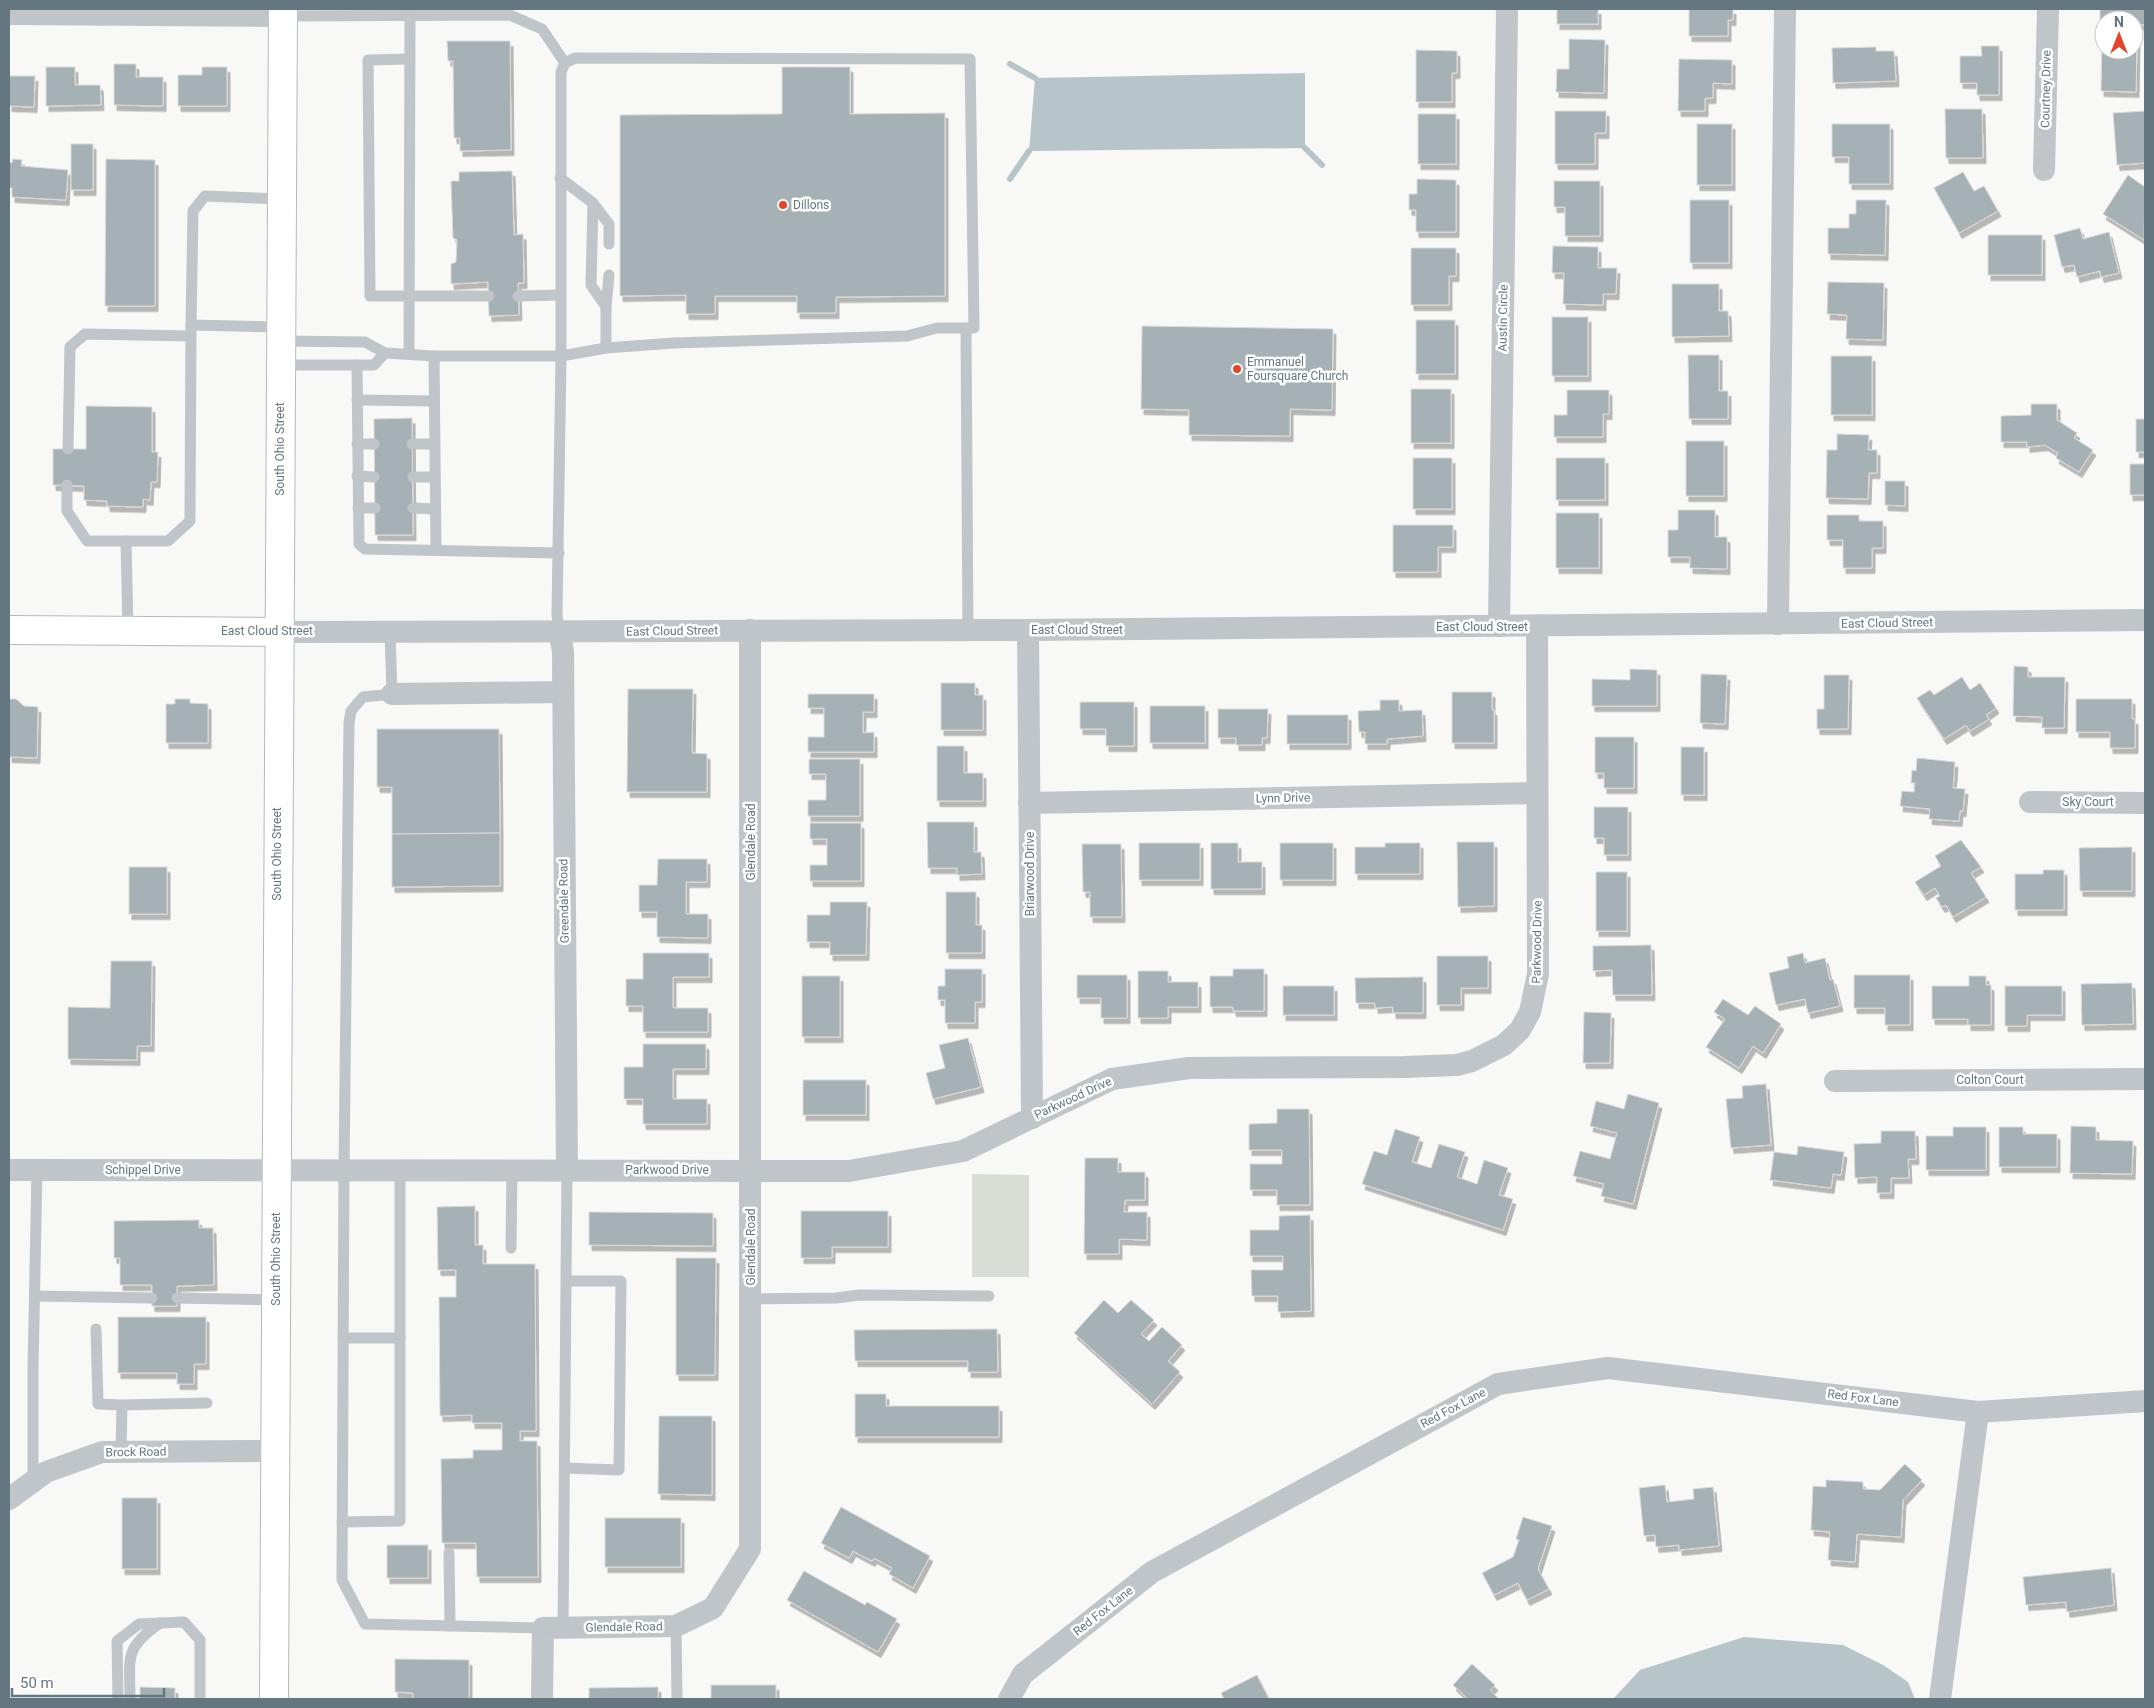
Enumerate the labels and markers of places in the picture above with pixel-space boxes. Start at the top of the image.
place label: Dillons [793,198,829,212]
marker: Dillons [777,199,789,211]
place label: Emmanuel Foursquare Church [1247,355,1348,383]
marker: Emmanuel Foursquare Church [1231,363,1243,375]

